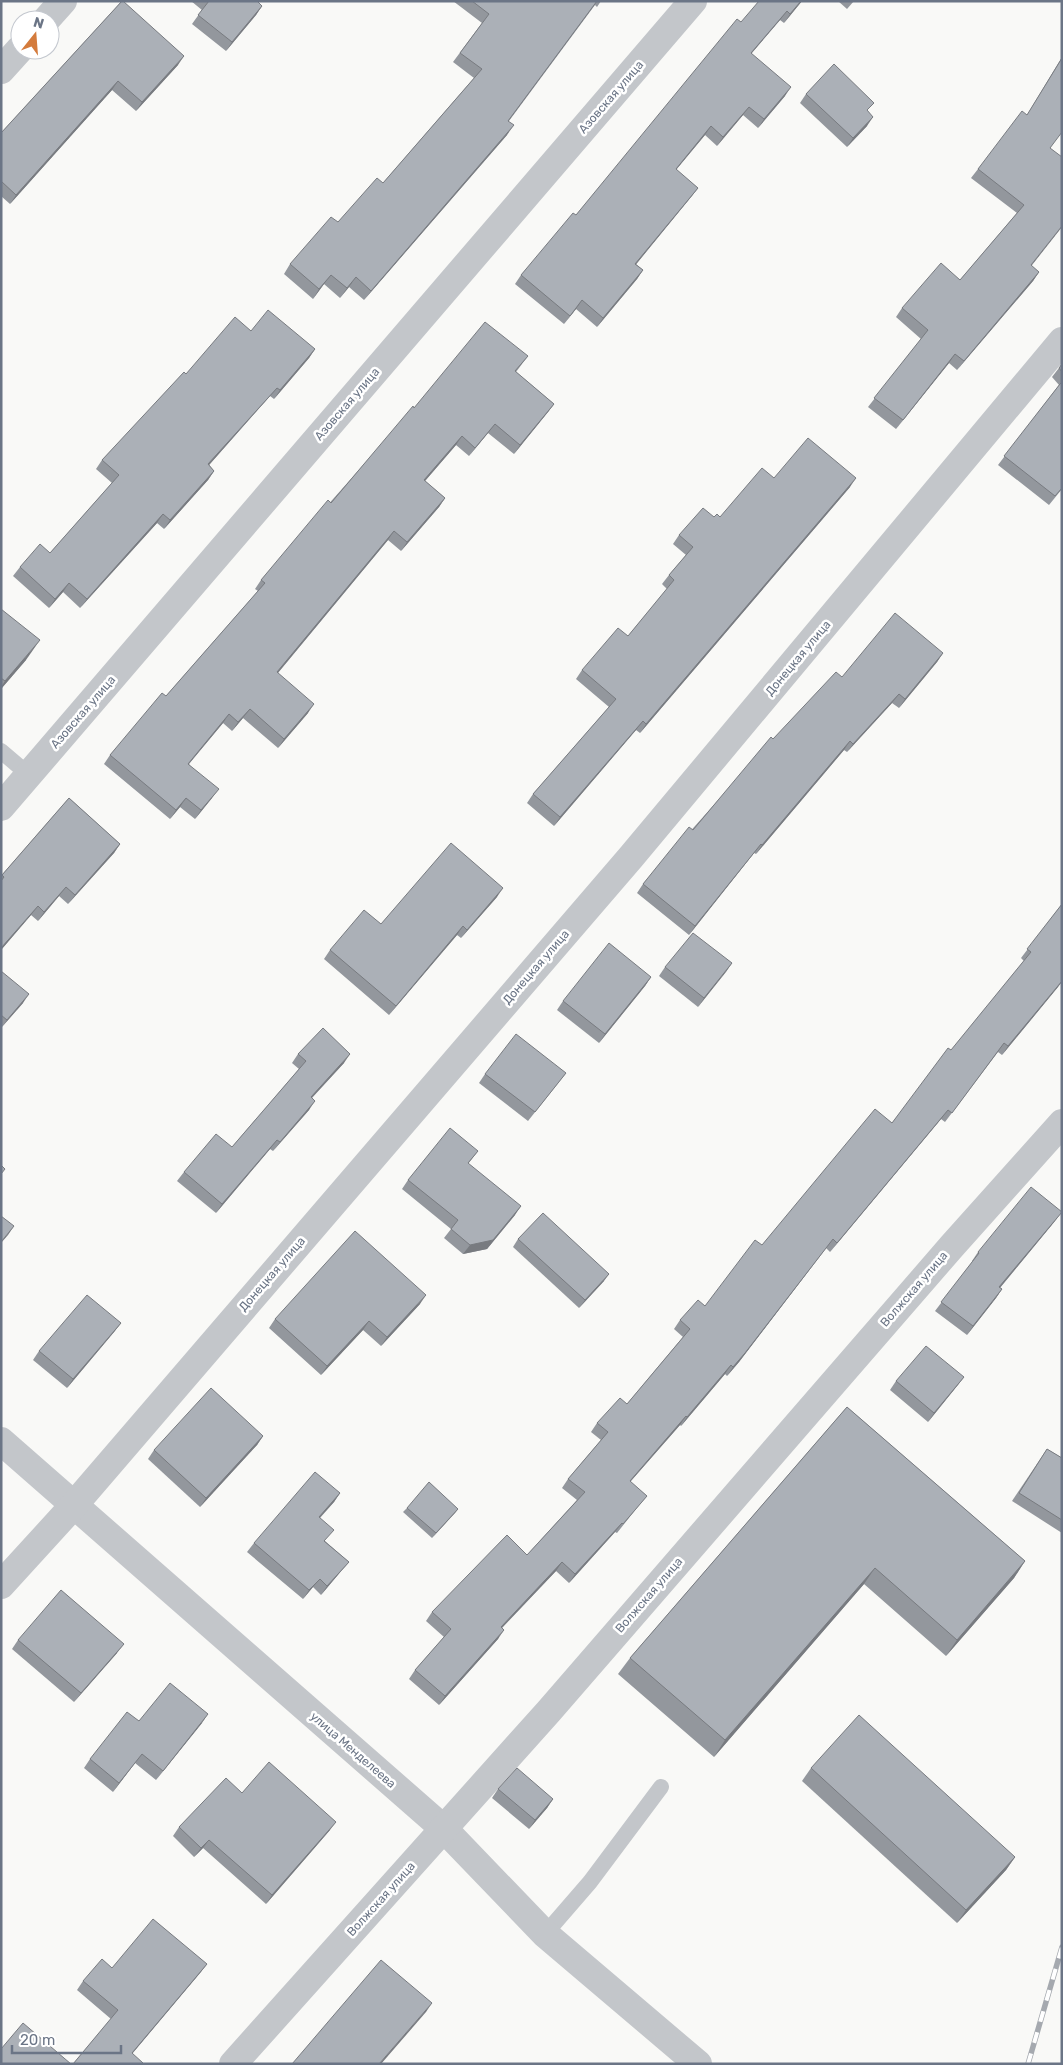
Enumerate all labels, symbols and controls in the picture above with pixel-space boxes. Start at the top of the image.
north arrow [10,10,60,60]
text: N [31,13,46,33]
street label: Азовская улица [576,58,646,136]
street label: Азовская улица [312,365,382,443]
street label: Донецкая улица [762,618,834,698]
street label: Азовская улица [48,673,118,751]
street label: Донецкая улица [500,927,572,1007]
street label: Донецкая улица [236,1234,308,1314]
street label: Волжская улица [878,1249,950,1329]
street label: Волжская улица [613,1555,685,1635]
street label: улица Менделеева [307,1709,399,1791]
street label: Волжская улица [344,1859,418,1939]
scale bar [12,2022,121,2054]
text: 20 m [20,2031,55,2049]

